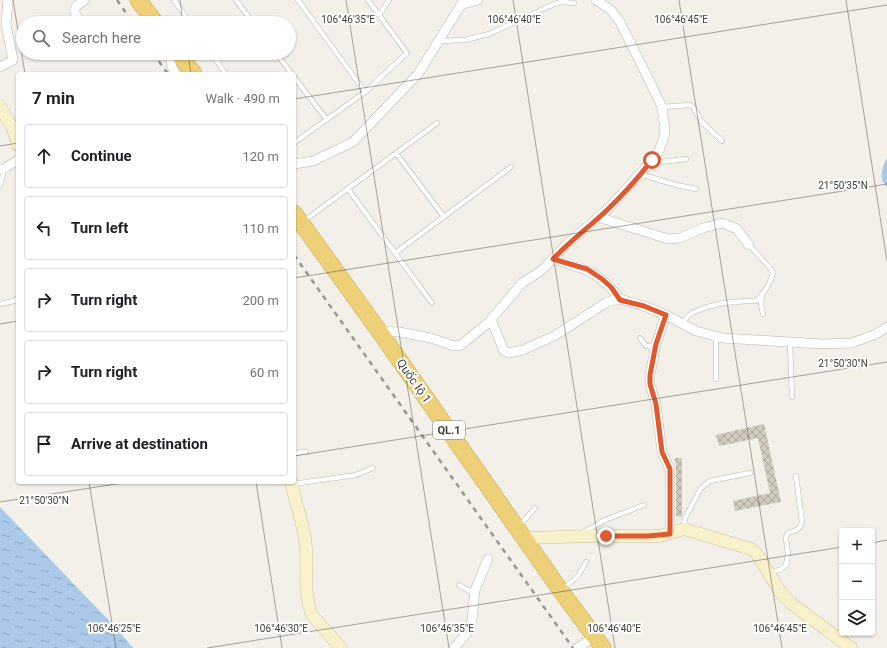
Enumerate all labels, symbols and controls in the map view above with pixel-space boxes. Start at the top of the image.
text: 106°46'35"E [321,14,375,25]
text: 106°46'40"E [487,14,541,25]
text: 106°46'45"E [654,14,708,25]
search box [16,16,296,60]
icon: search [30,27,52,49]
text: Search here [62,29,141,47]
text: 7 min [32,88,75,108]
text: Walk · 490 m [205,91,280,106]
icon: ahead [33,145,55,167]
text: Continue [71,147,132,165]
text: 120 m [242,149,279,164]
route start [643,151,661,169]
text: 21°50'35"N [818,180,868,191]
icon: left [33,217,55,239]
text: Turn left [71,219,128,237]
text: 110 m [242,221,279,236]
icon: right [33,289,55,311]
text: Turn right [71,291,137,309]
text: 200 m [242,293,279,308]
street label: Quốc lộ 1 [394,356,434,406]
text: 21°50'30"N [818,358,868,369]
icon: right [33,361,55,383]
text: Turn right [71,363,137,381]
text: 60 m [250,365,279,380]
road number: QL.1 [433,421,465,439]
icon: arrive [33,433,55,455]
text: Arrive at destination [71,435,208,453]
text: 21°50'30"N [19,495,69,506]
route end [597,527,615,545]
map controls [839,528,875,636]
button: + [839,528,875,564]
button: − [839,564,875,600]
button: layers [839,600,875,636]
text: 106°46'25"E [87,623,141,634]
text: 106°46'30"E [254,623,308,634]
text: 106°46'35"E [420,623,474,634]
text: 106°46'40"E [587,623,641,634]
text: 106°46'45"E [753,623,807,634]

